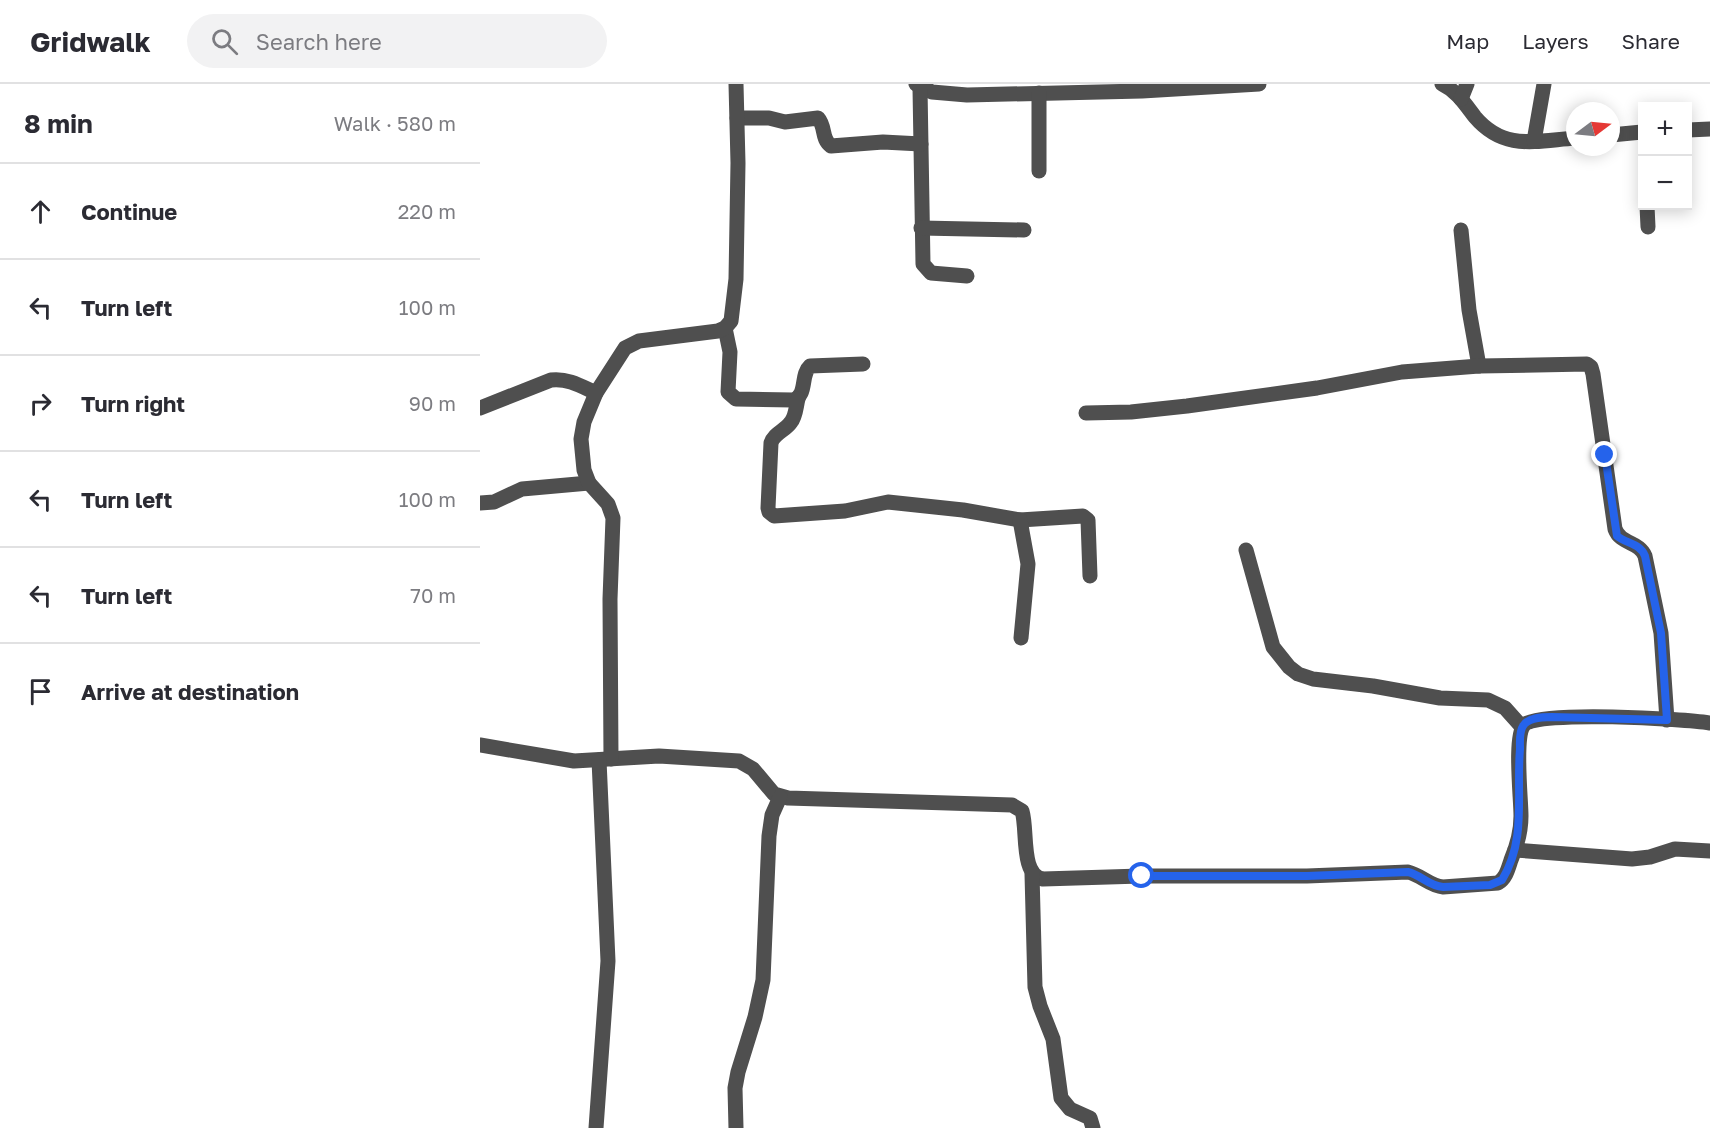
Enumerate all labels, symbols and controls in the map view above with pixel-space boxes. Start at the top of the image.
search box [187,14,607,68]
text: Gridwalk [30,25,151,58]
icon: search [208,25,241,58]
text: Search here [256,28,382,55]
text: Map [1446,28,1489,54]
text: Layers [1522,28,1589,54]
text: Share [1622,28,1680,54]
north arrow [1566,102,1620,156]
map controls [1638,102,1692,210]
button: + [1638,102,1692,156]
text: 8 min [24,108,93,139]
text: Walk · 580 m [334,111,456,135]
button: − [1638,156,1692,210]
icon: ahead [24,195,57,228]
text: Continue [81,198,177,225]
text: 220 m [398,199,456,223]
icon: left [24,291,57,324]
text: Turn left [81,294,172,321]
text: 100 m [399,295,456,319]
icon: right [24,387,57,420]
text: Turn right [81,390,185,417]
text: 90 m [409,391,456,415]
route end [1591,441,1617,467]
icon: left [24,483,57,516]
text: Turn left [81,486,172,513]
text: 100 m [399,487,456,511]
icon: left [24,579,57,612]
text: Turn left [81,582,172,609]
text: 70 m [410,583,456,607]
icon: arrive [24,675,57,708]
text: Arrive at destination [81,678,299,705]
route start [1128,862,1154,888]

